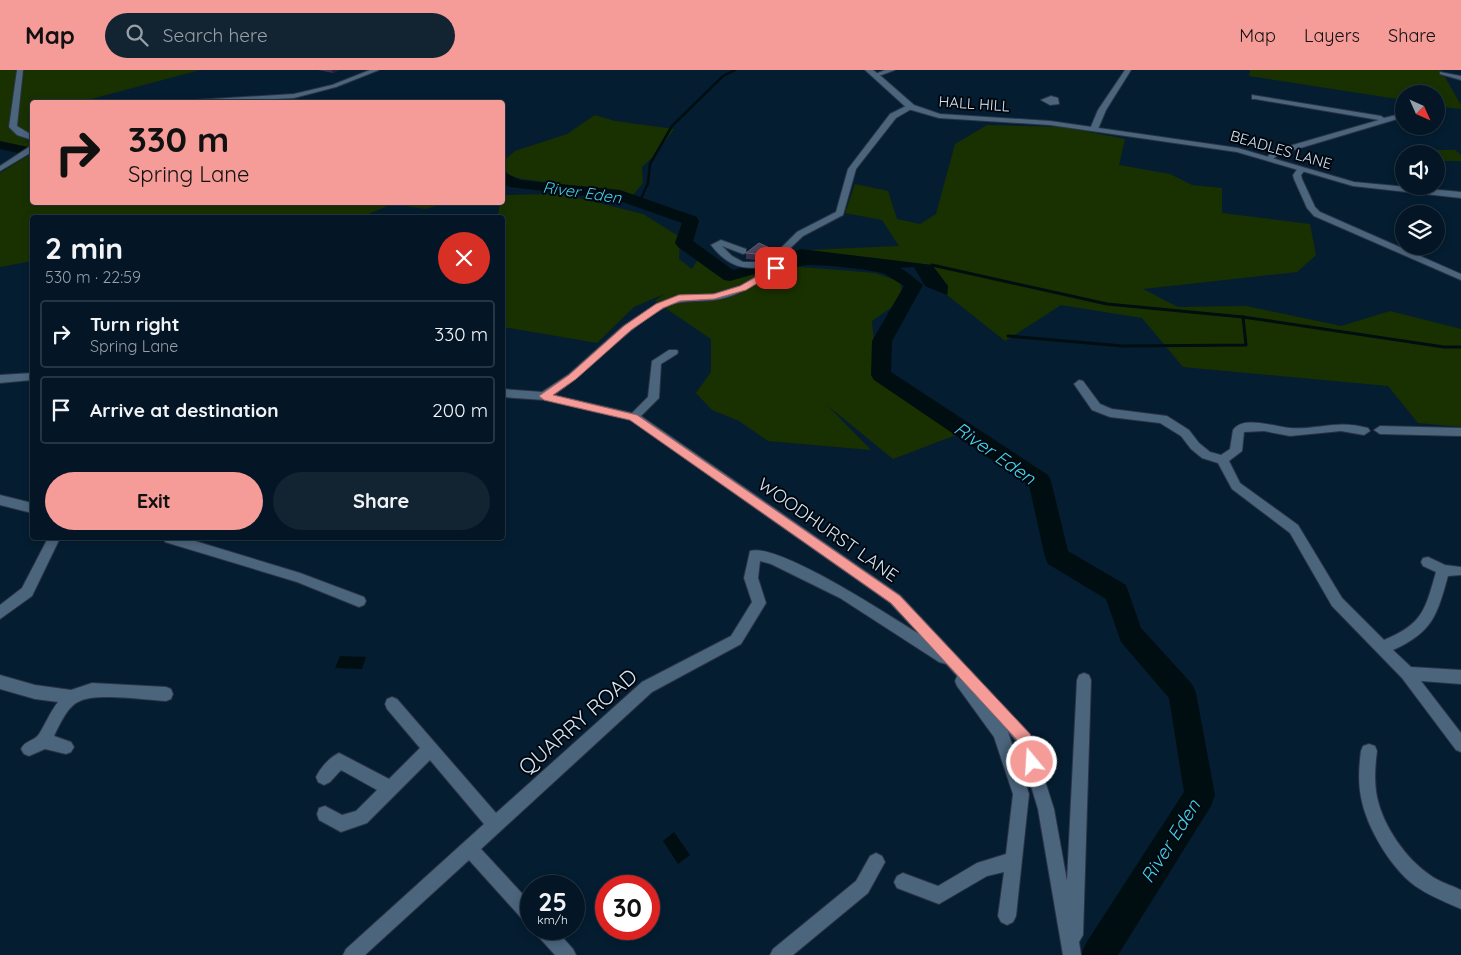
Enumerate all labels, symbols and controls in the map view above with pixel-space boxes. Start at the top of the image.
search box [105,13,455,58]
text: Map [25,20,75,50]
icon: search [123,21,151,49]
text: Search here [163,23,268,47]
text: Map [1239,24,1276,47]
text: Layers [1304,24,1360,47]
text: Share [1388,24,1436,47]
north arrow [1395,85,1445,135]
map controls [1395,85,1445,255]
street label: HALL HILL [938,92,1010,115]
text: 330 m [128,117,229,161]
icon: right [45,120,110,185]
street label: BEADLES LANE [1228,126,1334,173]
button: sound [1395,145,1445,195]
text: Spring Lane [128,160,250,188]
water label: River Eden [541,177,623,208]
button: layers [1395,205,1445,255]
text: 2 min [45,229,123,267]
button: close [438,232,490,284]
pin [755,247,797,289]
icon: arrive [762,254,790,282]
text: 530 m · 22:59 [45,267,141,287]
text: Turn right [90,312,179,336]
icon: right [47,320,75,348]
text: 330 m [434,322,488,346]
text: Spring Lane [90,336,178,356]
icon: arrive [47,396,75,424]
text: Arrive at destination [90,398,279,422]
text: 200 m [432,398,488,422]
water label: River Eden [950,416,1041,490]
button: Exit [45,472,263,530]
button: Share [273,472,490,530]
street label: WOODHURST LANE [754,473,903,587]
street label: QUARRY ROAD [513,663,642,780]
position arrow [1005,735,1057,787]
water label: River Eden [1135,794,1206,887]
speed limit sign: 30 [595,875,660,940]
text: 25 [538,886,567,917]
text: km/h [537,912,568,927]

